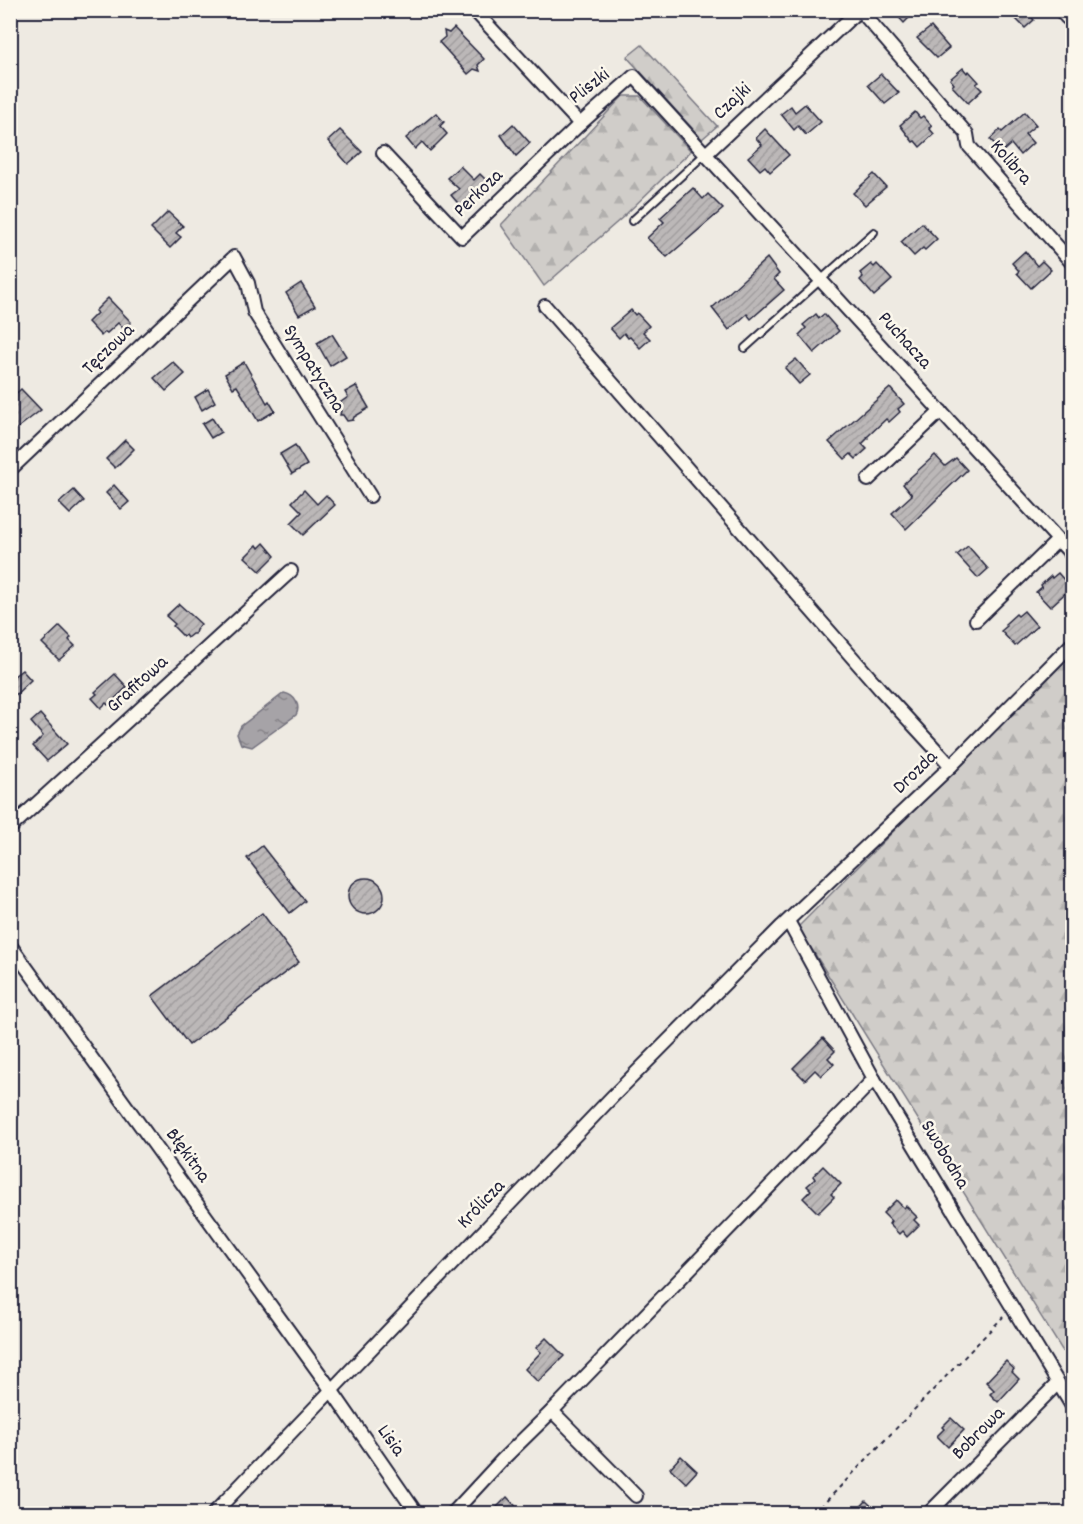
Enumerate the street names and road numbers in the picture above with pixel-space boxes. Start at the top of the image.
street label: Pliszki [563,62,617,112]
street label: Czajki [707,77,759,127]
street label: Kolibra [982,134,1038,192]
street label: Perkoza [448,163,511,225]
street label: Puchacza [870,306,938,377]
street label: Tęczowa [76,317,142,382]
street label: Sympatyczna [275,320,351,419]
street label: Grafitowa [101,649,176,720]
street label: Drozda [887,744,945,801]
street label: Swobodna [912,1115,976,1195]
street label: Błękitna [158,1123,217,1189]
street label: Królicza [451,1174,513,1236]
street label: Bobrowa [946,1400,1013,1467]
street label: Lisia [369,1419,411,1463]

